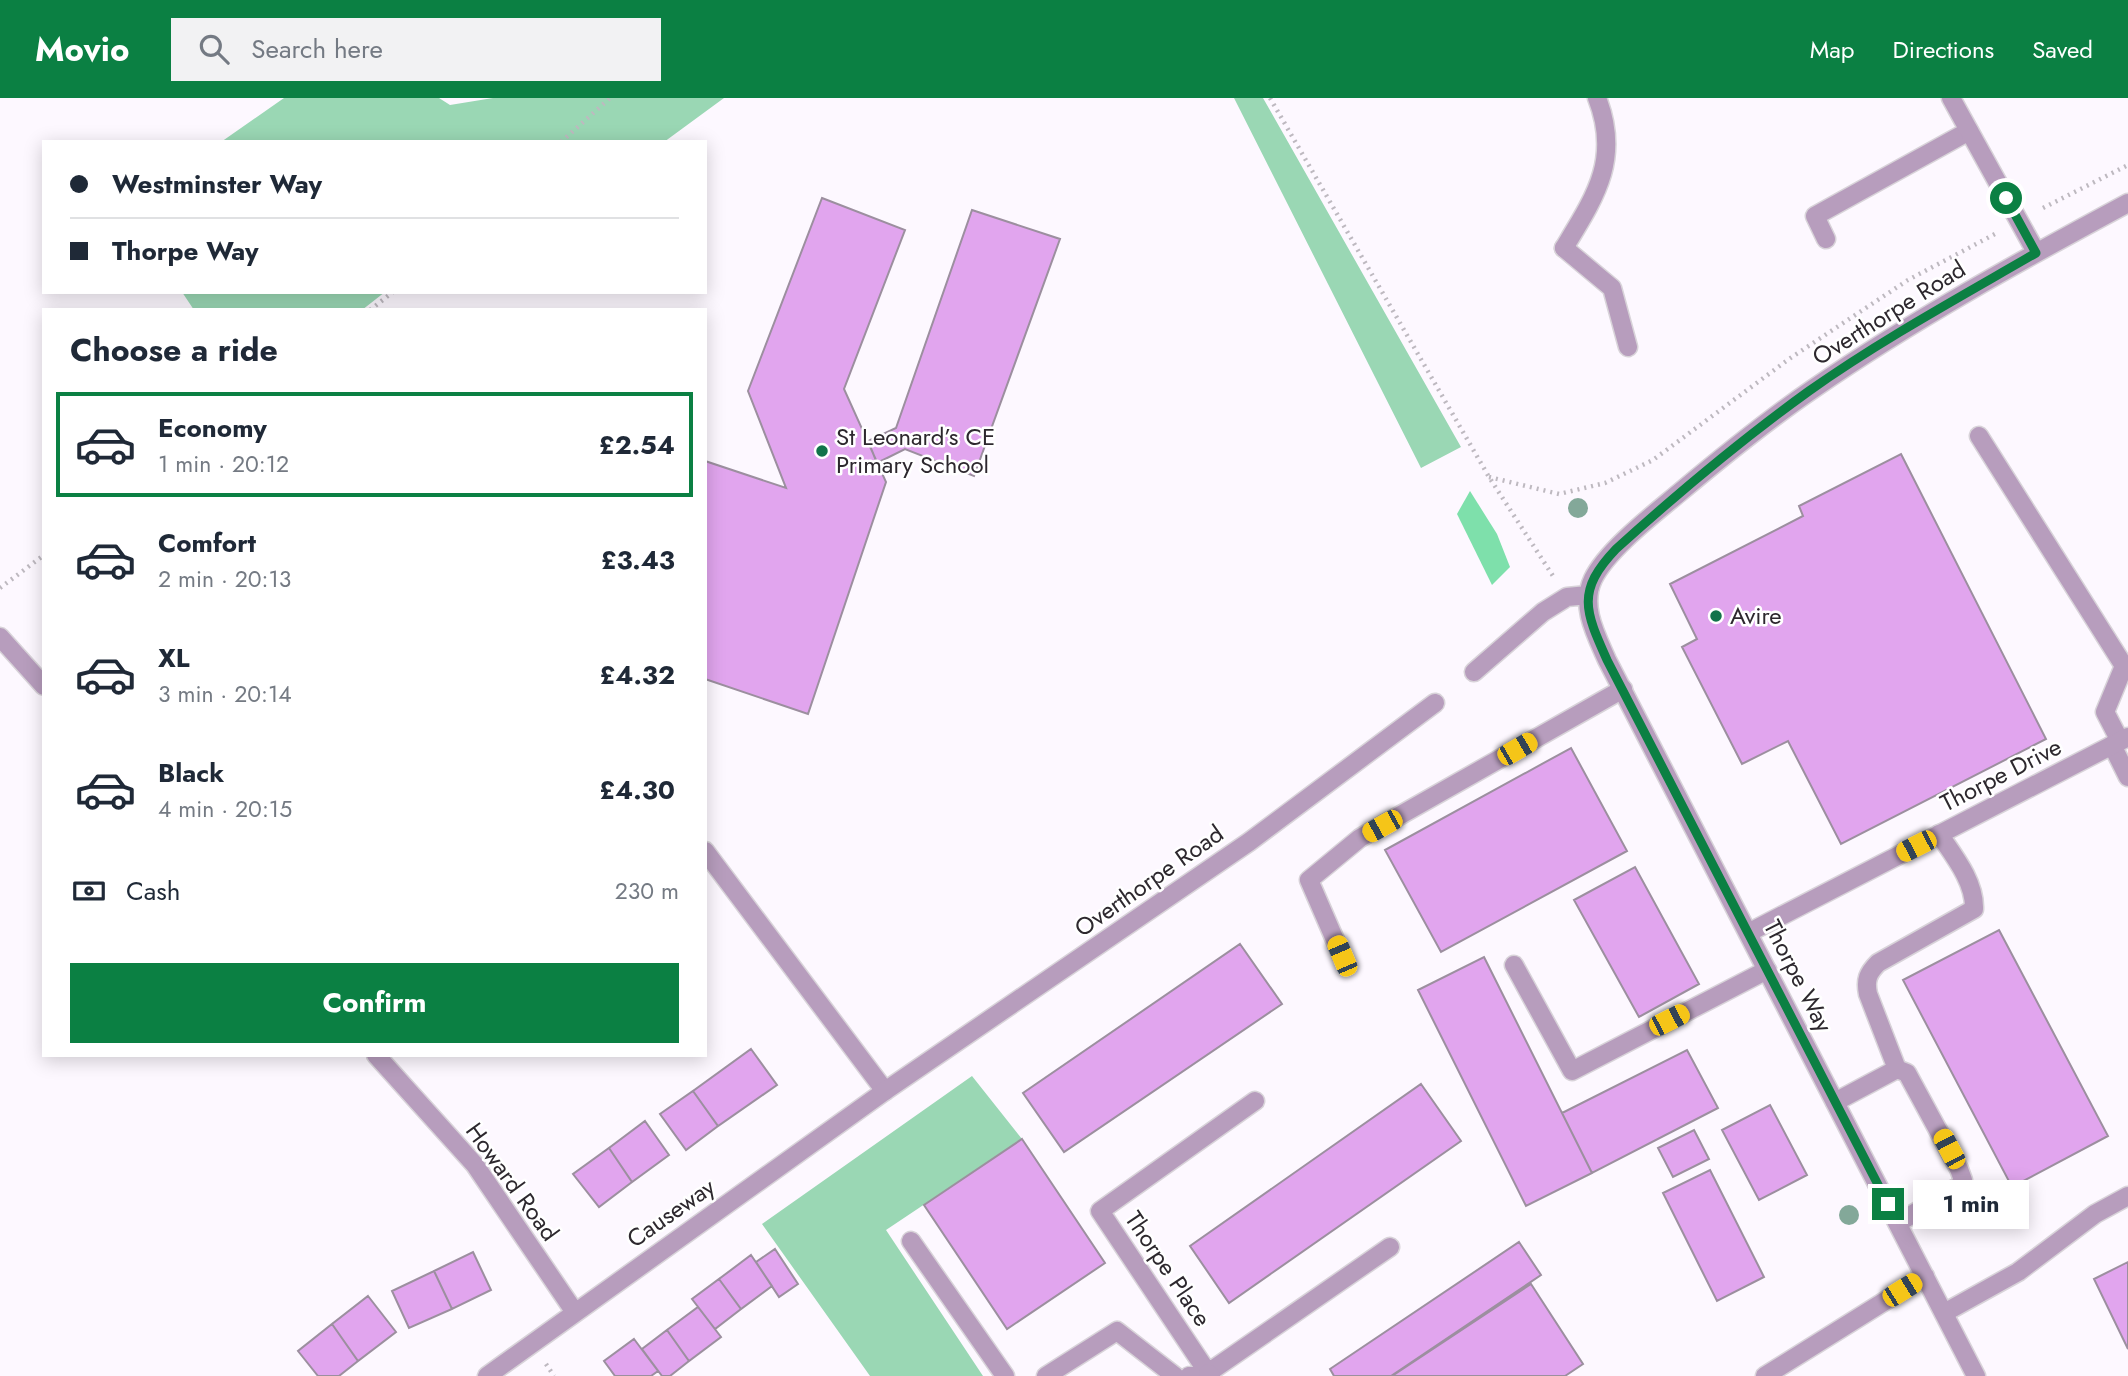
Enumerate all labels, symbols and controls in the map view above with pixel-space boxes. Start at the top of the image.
search box [171,18,661,81]
text: Movio [35,26,129,73]
icon: search [195,30,233,68]
text: Search here [251,30,383,68]
text: Map [1810,32,1855,67]
text: Directions [1893,32,1994,67]
text: Saved [2032,32,2093,67]
text: Westminster Way [112,165,322,203]
route start [1990,182,2022,214]
text: Thorpe Way [112,232,259,270]
street label: Overthorpe Road [1805,251,1972,374]
text: Choose a ride [70,327,278,373]
text: Economy [158,409,267,447]
icon: car [74,413,137,476]
place label: St Leonard’s CE Primary School [836,419,995,482]
text: £2.54 [599,426,675,464]
marker: St Leonard’s CE Primary School [814,443,830,459]
text: 1 min · 20:12 [158,447,289,481]
text: Comfort [158,524,256,562]
icon: car [74,528,137,591]
text: £3.43 [601,541,675,579]
text: 2 min · 20:13 [158,562,291,596]
place label: Avire [1730,598,1782,633]
marker: Avire [1708,608,1724,624]
text: XL [158,639,190,677]
icon: car [74,643,137,706]
text: £4.32 [599,656,675,694]
text: 3 min · 20:14 [158,677,292,711]
car [1494,729,1541,769]
street label: Thorpe Drive [1934,729,2067,820]
text: Black [158,754,224,792]
icon: car [74,758,137,821]
text: £4.30 [599,771,675,809]
text: 4 min · 20:15 [158,792,292,826]
car [1359,807,1406,845]
street label: Overthorpe Road [1067,816,1230,945]
car [1893,827,1940,865]
icon: cash [70,872,108,910]
text: Cash [126,872,180,910]
text: 230 m [615,874,679,908]
street label: Thorpe Way [1755,914,1842,1038]
car [1325,933,1360,979]
button: Confirm [70,963,679,1043]
car [1646,1001,1693,1039]
street label: Howard Road [457,1115,567,1248]
car [1930,1126,1969,1172]
street label: Causeway [619,1169,722,1256]
callout: 1 min [1912,1180,2028,1228]
text: 1 min [1942,1187,2000,1221]
route end [1872,1188,1904,1220]
street label: Thorpe Place [1117,1204,1220,1333]
car [1879,1270,1926,1310]

